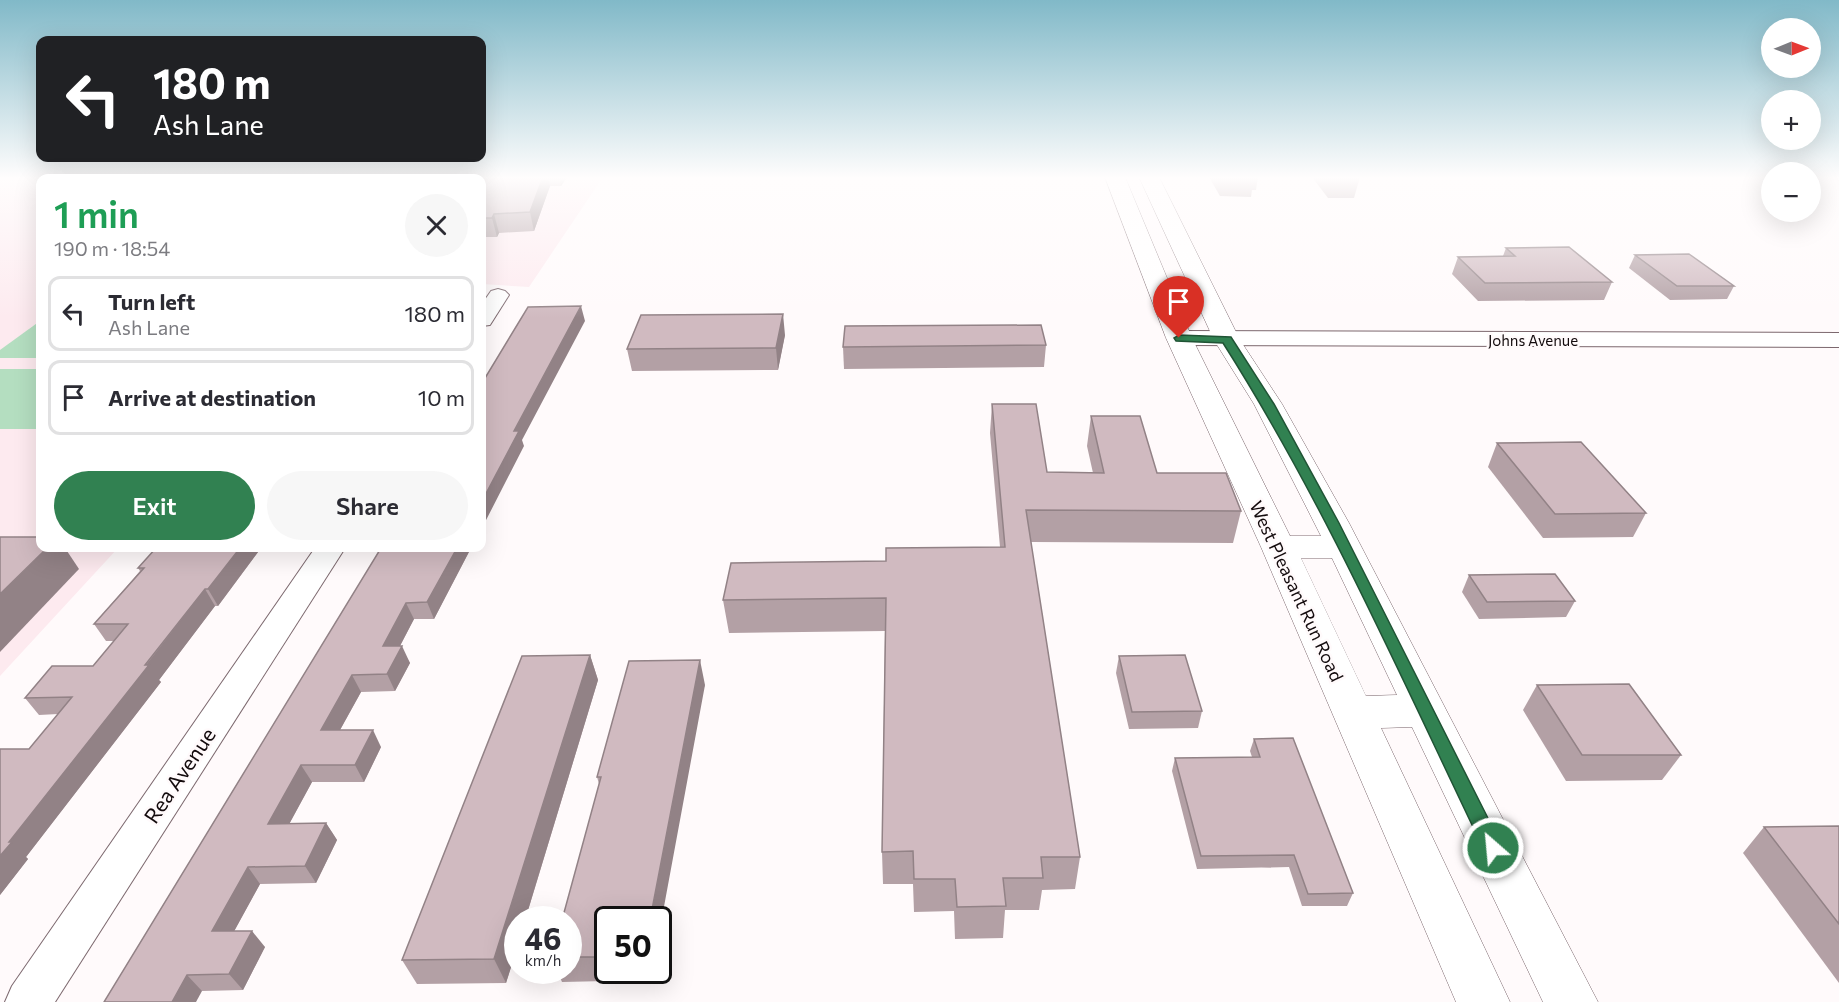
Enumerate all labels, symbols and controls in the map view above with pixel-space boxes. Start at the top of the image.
north arrow [1761,18,1821,78]
map controls [1761,18,1821,222]
text: 180 m [153,56,271,108]
icon: left [54,60,132,138]
button: + [1761,90,1821,150]
text: Ash Lane [153,108,264,141]
button: − [1761,162,1821,222]
text: 1 min [54,191,139,235]
button: close [405,194,468,257]
text: 190 m · 18:54 [54,236,170,260]
pin [1153,276,1204,338]
icon: arrive [1162,285,1195,318]
text: Turn left [108,288,195,315]
icon: left [57,297,90,330]
text: 180 m [404,300,465,327]
text: Ash Lane [108,315,190,339]
street label: Johns Avenue [1488,331,1578,349]
icon: arrive [57,381,90,414]
text: Arrive at destination [108,384,316,411]
text: 10 m [418,384,465,411]
button: Exit [54,471,255,540]
button: Share [267,471,468,540]
street label: West Pleasant Run Road [1245,497,1349,685]
street label: Rea Avenue [138,723,220,827]
position arrow [1461,816,1525,880]
speed limit sign: 50 [594,906,672,984]
text: 46 [525,919,561,956]
text: km/h [525,951,561,969]

